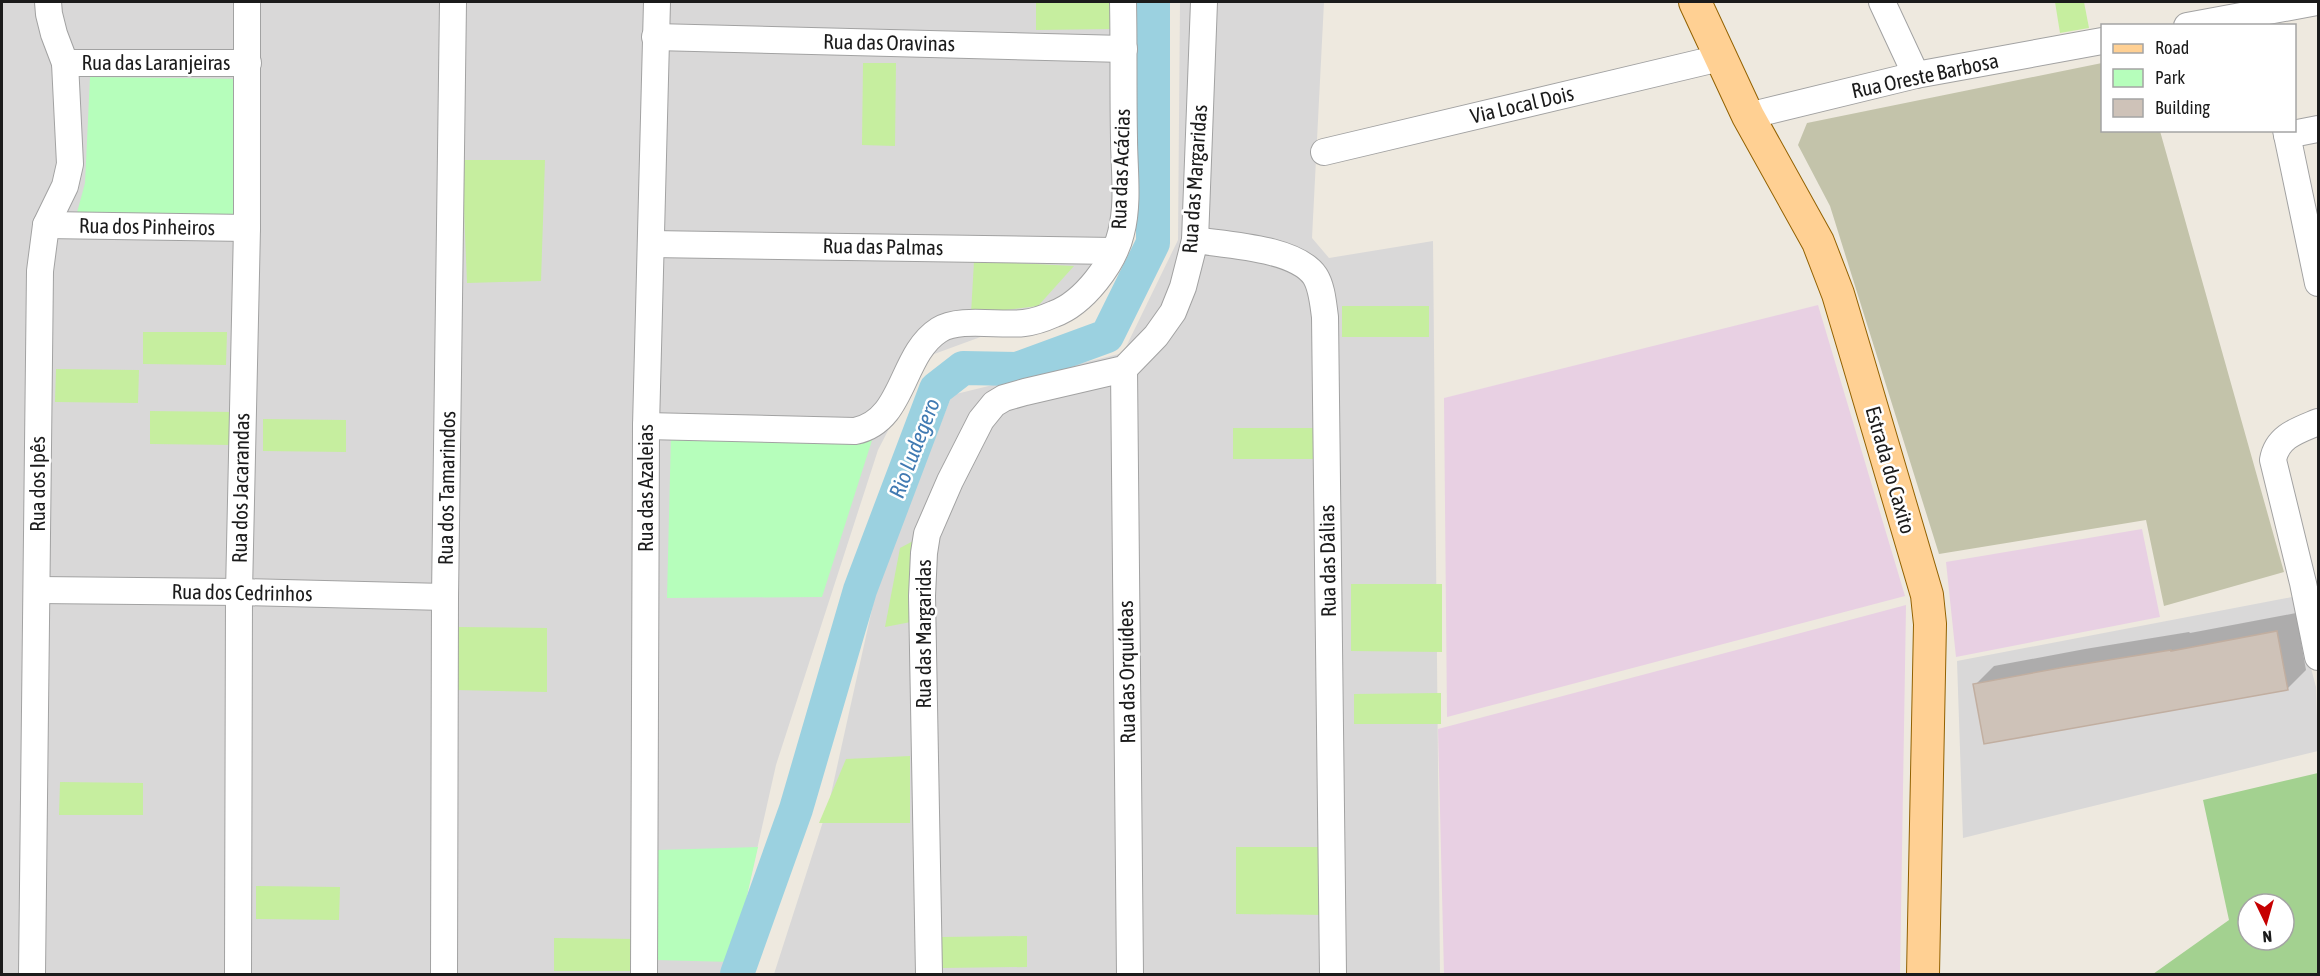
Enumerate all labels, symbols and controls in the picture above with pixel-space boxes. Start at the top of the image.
legend [2101,24,2296,132]
street label: Rua das Oravinas [823,29,955,55]
text: Road [2155,37,2189,58]
street label: Rua Oreste Barbosa [1849,48,2001,102]
street label: Rua das Laranjeiras [81,50,231,74]
text: Park [2155,67,2185,88]
street label: Via Local Dois [1468,80,1576,128]
text: Building [2155,97,2210,118]
street label: Rua das Margaridas [1177,104,1211,254]
street label: Rua das Acácias [1106,108,1134,230]
street label: Rua dos Pinheiros [79,213,215,239]
street label: Rua das Palmas [822,233,944,259]
water label: Rio Ludegero [883,395,945,501]
street label: Estrada do Caxito [1861,403,1921,536]
street label: Rua dos Tamarindos [433,411,459,565]
street label: Rua dos Jacarandas [227,413,253,563]
street label: Rua das Azaleias [633,424,657,552]
street label: Rua dos Ipês [25,436,49,532]
street label: Rua das Dálias [1314,505,1340,617]
street label: Rua das Margaridas [911,559,935,709]
street label: Rua dos Cedrinhos [171,579,313,605]
street label: Rua das Orquídeas [1113,600,1139,744]
north arrow [2236,892,2296,952]
text: N [2262,928,2273,946]

